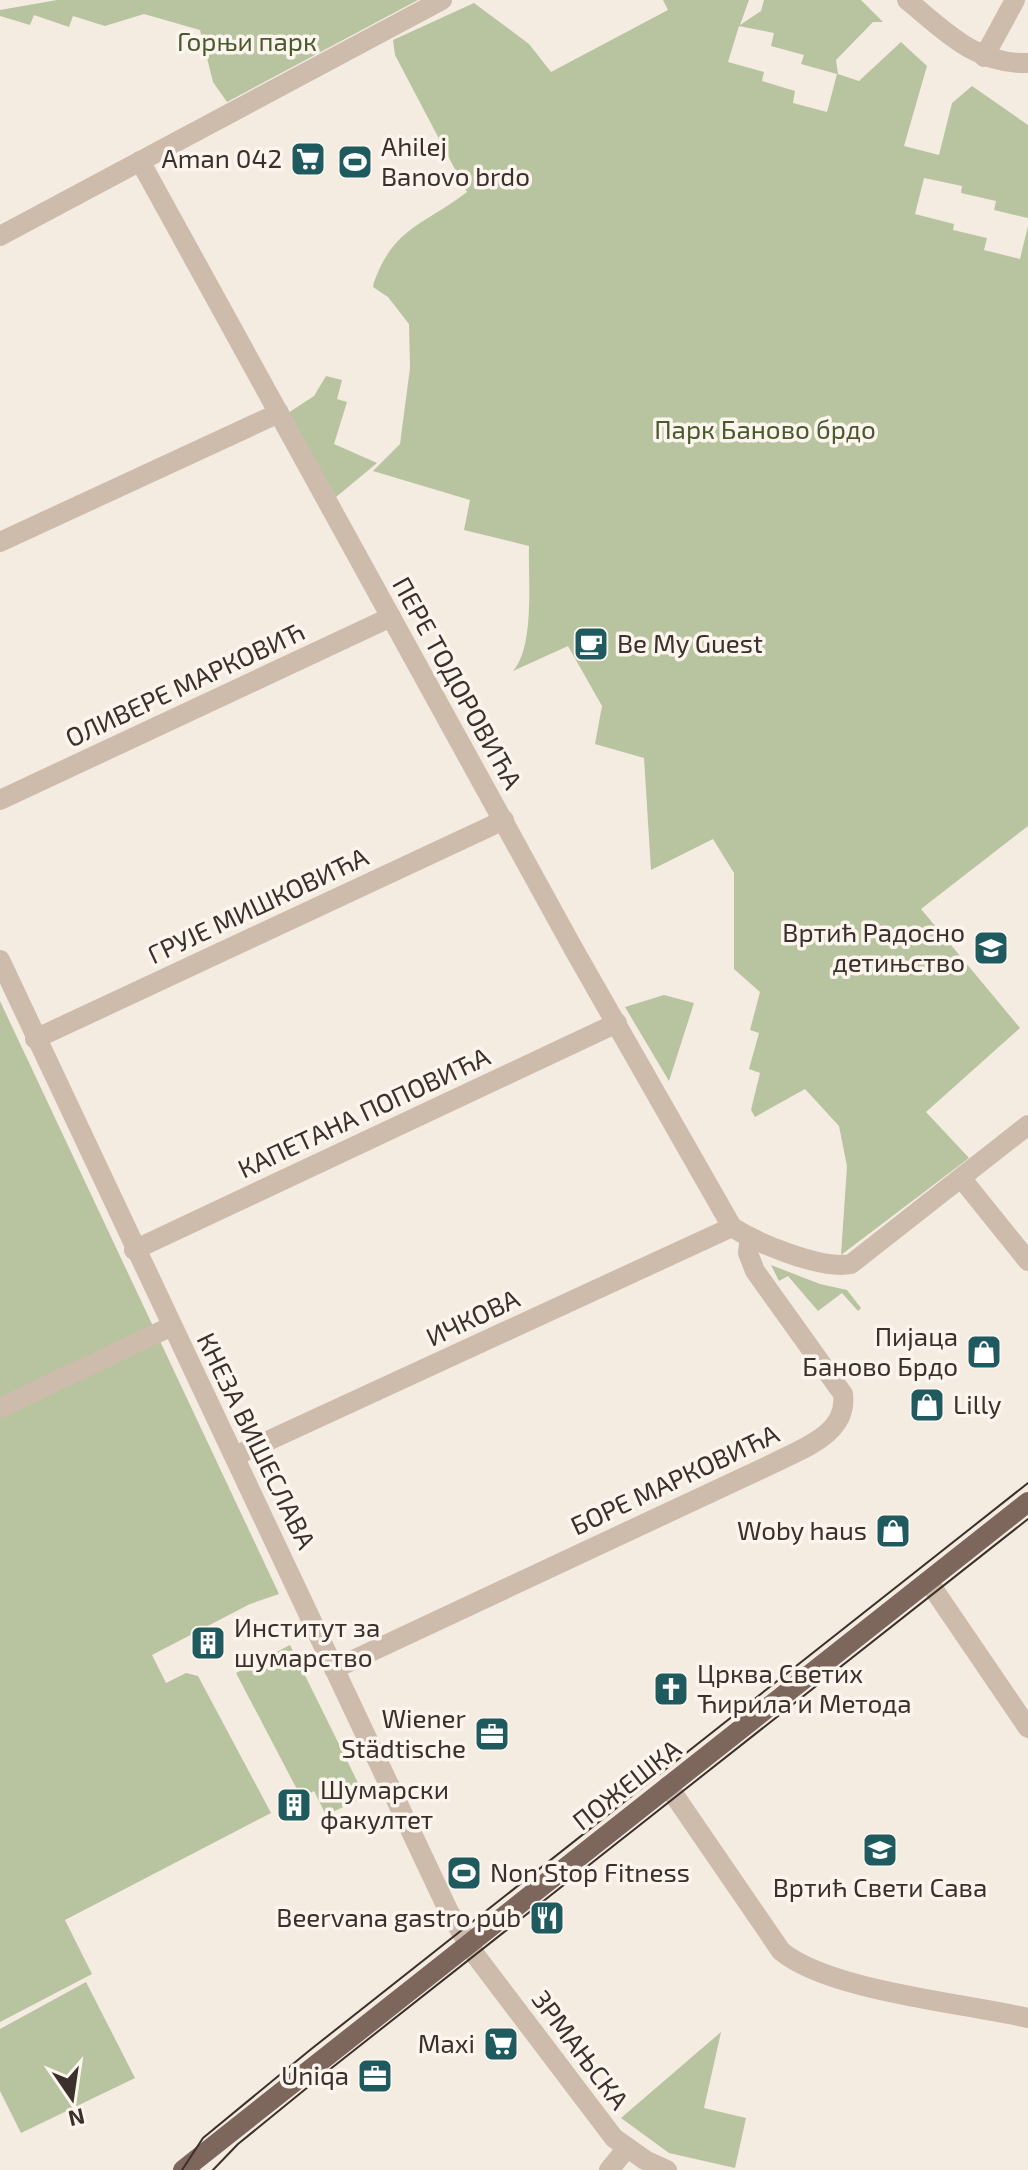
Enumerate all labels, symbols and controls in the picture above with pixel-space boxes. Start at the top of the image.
park label: Горњи парк [177,25,317,56]
place label: Ahilej Banovo brdo [381,130,530,191]
supermarket icon: Aman 042 [289,140,327,178]
place label: Aman 042 [162,142,282,173]
sports icon: Ahilej Banovo brdo [336,143,374,181]
park label: Парк Баново брдо [654,413,876,444]
street label: ПЕРЕ ТОДОРОВИЋА [387,571,529,794]
street label: ОЛИВЕРЕ МАРКОВИЋ [60,615,309,753]
cafe icon: Be My Guest [572,625,610,663]
place label: Be My Guest [617,627,763,658]
street label: ГРУЈЕ МИШКОВИЋА [142,840,373,969]
place label: Вртић Радосно детињство [782,916,965,977]
school or university icon: Вртић Радосно детињство [972,929,1010,967]
street label: КАПЕТАНА ПОПОВИЋА [233,1040,494,1184]
street label: ИЧКОВА [421,1282,524,1352]
place label: Пијаца Баново Брдо [802,1320,958,1381]
street label: КНЕЗА ВИШЕСЛАВА [192,1327,323,1553]
shop icon: Пијаца Баново Брдо [965,1333,1003,1371]
shop icon: Lilly [908,1386,946,1424]
place label: Lilly [953,1388,1002,1419]
street label: БОРЕ МАРКОВИЋА [565,1417,783,1540]
shop icon: Woby haus [874,1512,912,1550]
place label: Woby haus [737,1514,867,1545]
place label: Институт за шумарство [234,1611,380,1673]
building icon: Институт за шумарство [189,1624,227,1662]
place label: Црква Светих Ћирила и Метода [697,1657,912,1718]
church icon: Црква Светих Ћирила и Метода [652,1670,690,1708]
place label: Wiener Städtische [341,1702,466,1763]
office icon: Wiener Städtische [473,1715,511,1753]
street label: ПОЖЕШКА [566,1732,686,1836]
place label: Шумарски факултет [320,1773,449,1835]
building icon: Шумарски факултет [275,1786,313,1824]
school or university icon: Вртић Свети Сава [861,1831,899,1869]
sports icon: Non Stop Fitness [445,1854,483,1892]
place label: Non Stop Fitness [490,1856,690,1887]
place label: Вртић Свети Сава [773,1871,987,1902]
restaurant icon: Beervana gastro pub [528,1899,566,1937]
place label: Beervana gastro pub [276,1901,521,1932]
street label: ЗРМАЊСКА [526,1984,636,2115]
supermarket icon: Maxi [482,2025,520,2063]
place label: Maxi [418,2027,475,2058]
office icon: Uniqa [356,2057,394,2095]
north arrow [32,2058,112,2138]
place label: Uniqa [281,2059,349,2090]
text: N [66,2104,87,2133]

